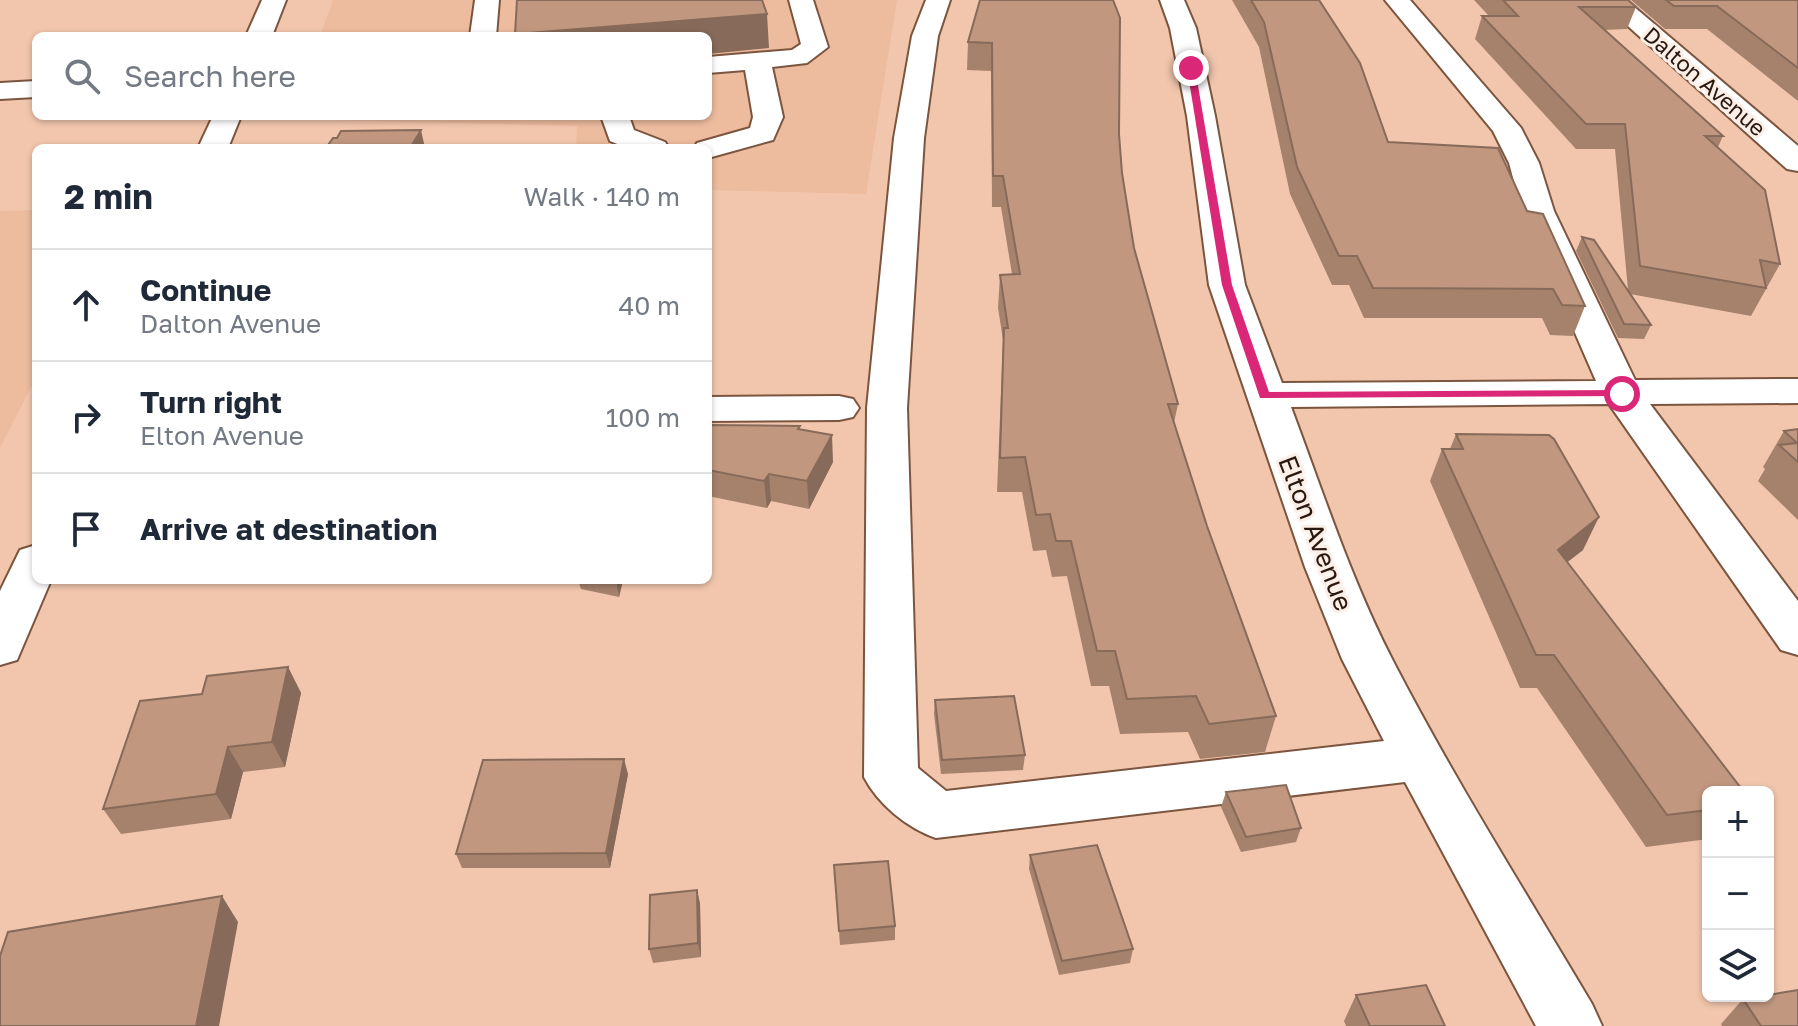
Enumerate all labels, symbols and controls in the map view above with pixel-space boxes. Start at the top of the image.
street label: Dalton Avenue [1638,21,1772,141]
search box [32,32,712,120]
route end [1173,50,1209,86]
icon: search [60,54,104,98]
text: Search here [124,58,296,94]
text: 2 min [64,176,153,216]
text: Walk · 140 m [523,181,680,212]
text: Continue [140,272,271,308]
icon: ahead [64,283,108,327]
text: 40 m [619,290,680,321]
text: Dalton Avenue [140,308,321,339]
route start [1604,376,1640,412]
text: Turn right [140,384,282,420]
icon: right [64,395,108,439]
text: 100 m [606,402,680,433]
text: Elton Avenue [140,420,304,451]
street label: Elton Avenue [1272,451,1360,615]
icon: arrive [64,507,108,551]
text: Arrive at destination [140,511,437,547]
map controls [1702,786,1774,1002]
button: + [1702,786,1774,858]
button: − [1702,858,1774,930]
button: layers [1702,930,1774,1002]

